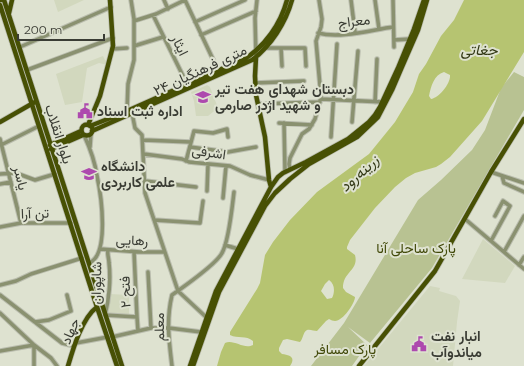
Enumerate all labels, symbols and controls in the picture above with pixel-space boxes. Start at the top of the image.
street label: معراج [337,10,371,34]
scale bar [18,16,104,42]
text: 200 m [24,22,63,37]
street label: ایثار [167,31,193,59]
water label: جغاتی [461,40,498,59]
street label: ۲۴ متری فرهنگیان [150,41,250,99]
place label: دبستان شهدای هفت تیر و شهید اژدر صارمی [214,80,354,114]
school or university icon: دبستان شهدای هفت تیر و شهید اژدر صارمی [194,88,212,106]
street label: بلوار انقلاب [41,102,77,166]
public building icon: اداره ثبت اسناد [76,102,94,120]
place label: اداره ثبت اسناد [97,102,183,120]
street label: اشرفی [191,141,227,163]
water label: زرینه‌رود [335,150,383,196]
place label: دانشگاه علمی کاربردی [101,157,175,191]
street label: یاسر [9,163,33,192]
school or university icon: دانشگاه علمی کاربردی [80,165,98,183]
street label: تن آرا [20,204,50,222]
street label: رهایی [115,230,149,250]
park label: پارک ساحلی آنا [376,239,456,258]
street label: شاپوران [87,262,106,304]
street label: فتح ۲ [115,276,137,308]
street label: معلم [150,312,168,342]
street label: جهاد [56,315,84,347]
place label: انبار نفت میاندوآب [431,327,482,361]
public building icon: انبار نفت میاندوآب [410,335,428,353]
park label: پارک مسافر [313,340,376,359]

